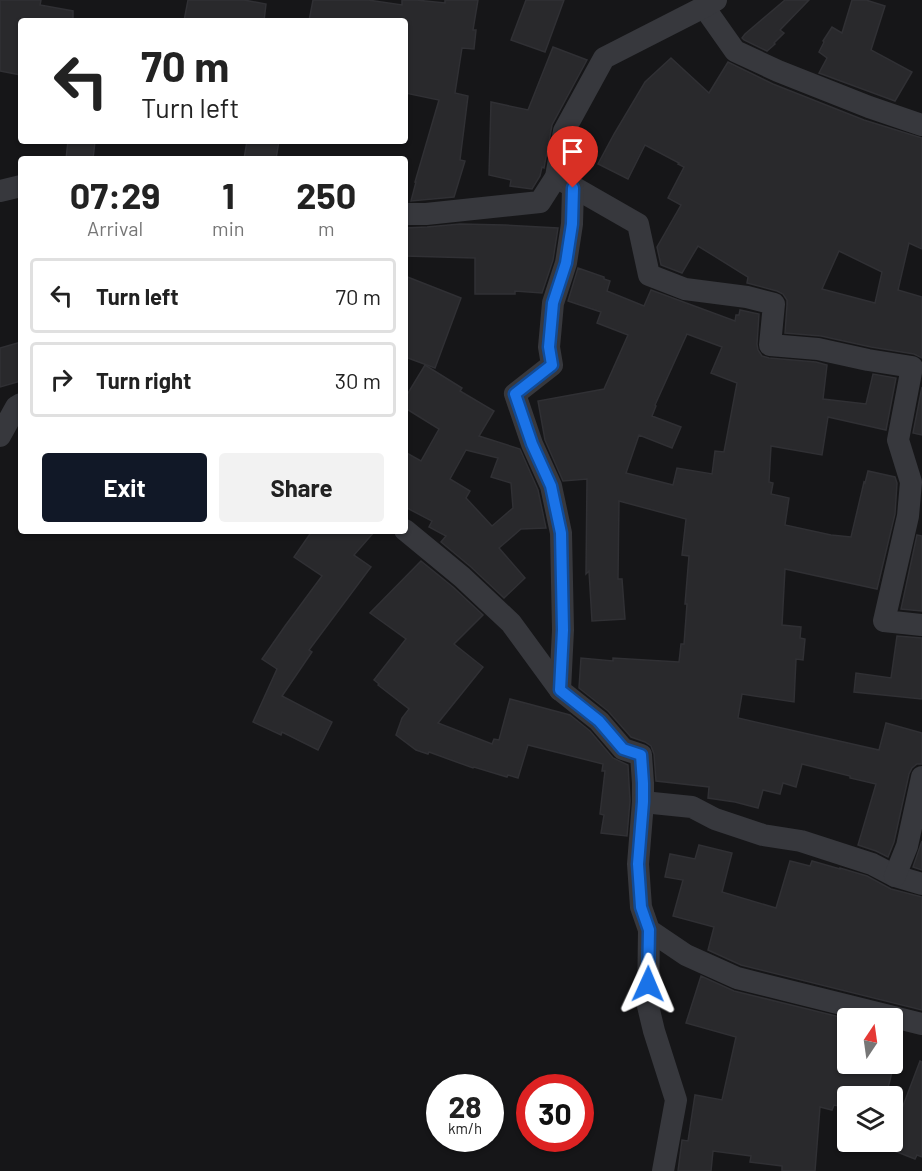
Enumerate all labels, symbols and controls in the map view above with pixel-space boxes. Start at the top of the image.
text: 70 m [141,40,229,90]
icon: left [42,42,120,120]
text: Turn left [141,91,239,123]
pin [547,126,598,188]
icon: arrive [556,135,589,168]
text: 07:29 [70,173,160,216]
text: 1 [222,173,235,216]
text: 250 [296,173,356,216]
text: Arrival [87,216,143,240]
text: min [212,216,245,240]
text: m [318,216,335,240]
icon: left [45,279,78,312]
text: Turn left [96,283,179,309]
text: 70 m [336,283,381,309]
icon: right [45,363,78,396]
text: Turn right [96,367,191,393]
text: 30 m [335,367,381,393]
button: Exit [42,453,207,522]
button: Share [219,453,384,522]
position arrow [616,952,680,1016]
north arrow [837,1008,903,1074]
map controls [837,1008,903,1152]
speed limit sign: 30 [516,1074,594,1152]
button: layers [837,1086,903,1152]
text: 28 [448,1088,482,1124]
text: km/h [448,1119,482,1137]

